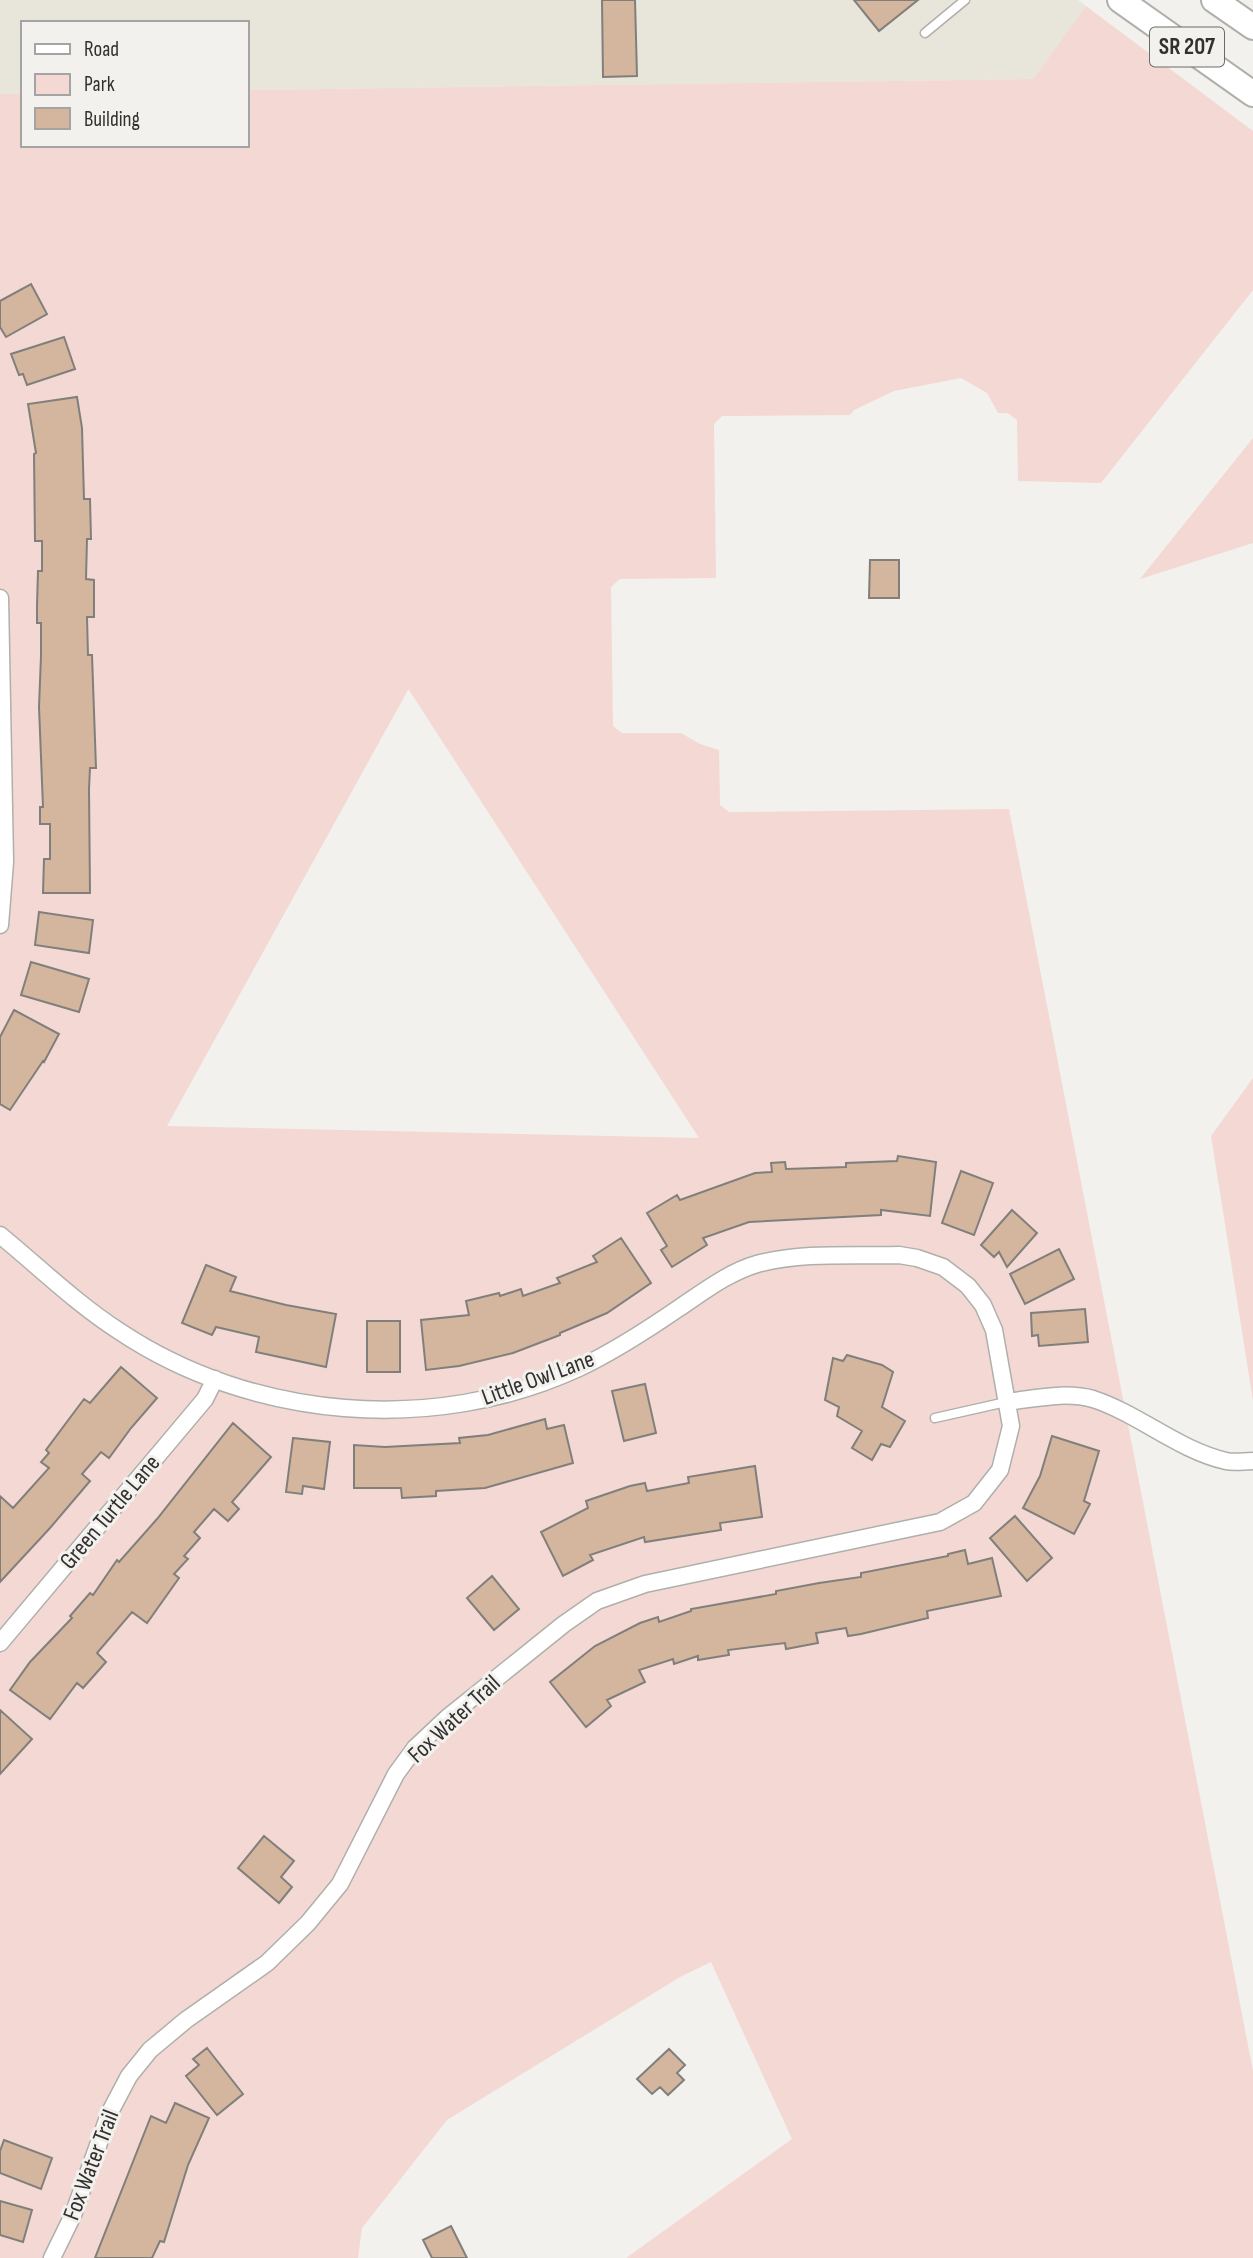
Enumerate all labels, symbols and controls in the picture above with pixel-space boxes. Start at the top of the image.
legend [21,21,248,147]
road number: SR 207 [1150,28,1224,66]
text: Road [84,37,119,62]
text: Park [84,72,115,97]
text: Building [84,107,140,132]
street label: Little Owl Lane [478,1344,598,1412]
street label: Green Turtle Lane [54,1449,166,1575]
street label: Fox Water Trail [402,1669,506,1769]
street label: Fox Water Trail [57,2106,125,2224]

